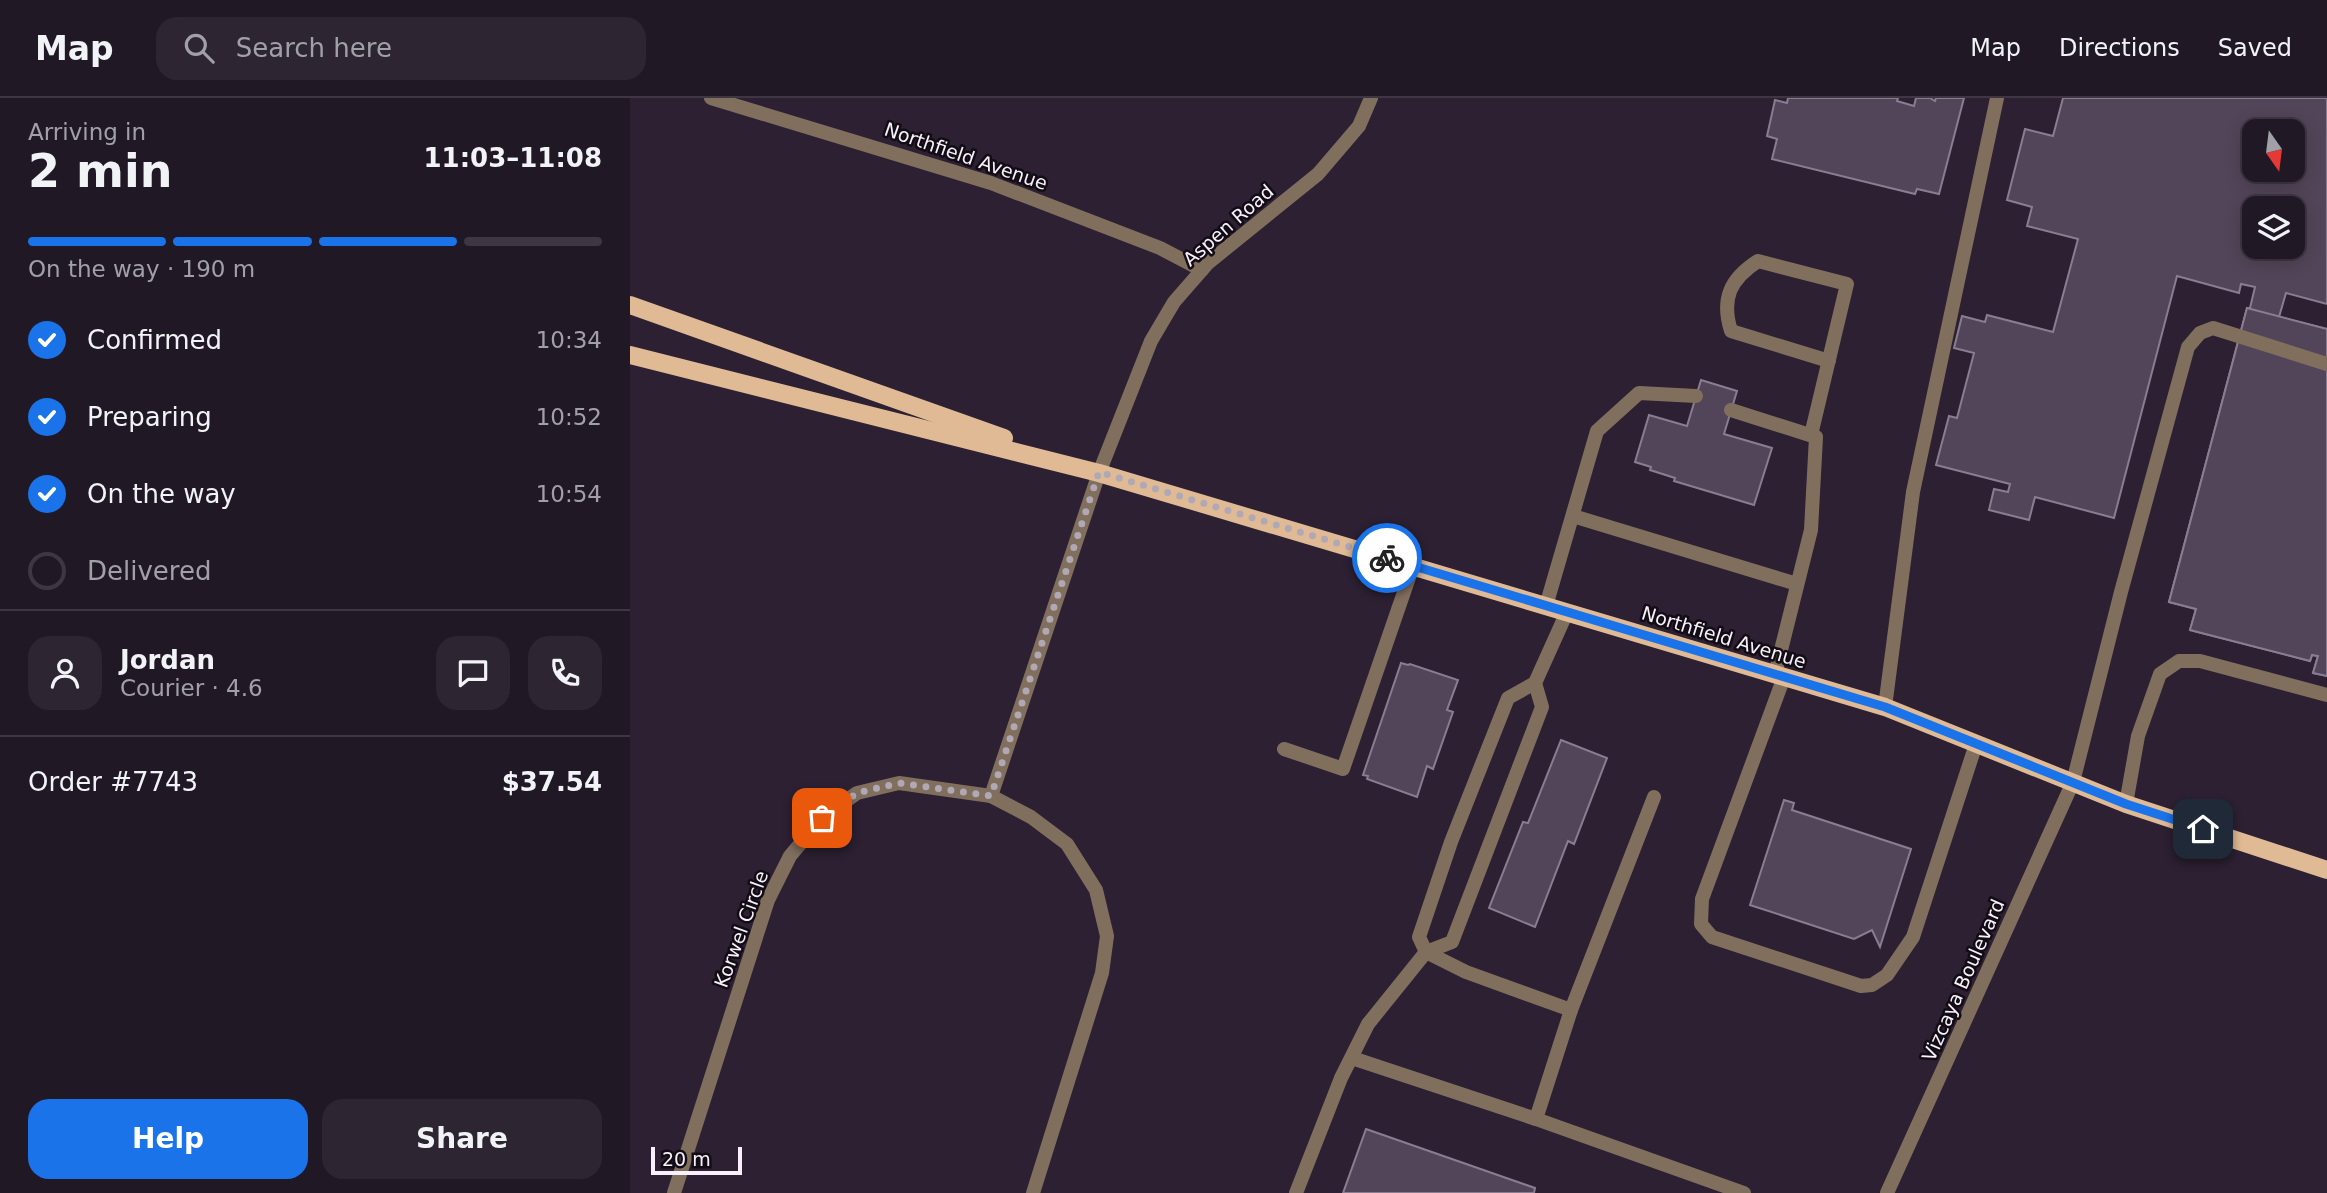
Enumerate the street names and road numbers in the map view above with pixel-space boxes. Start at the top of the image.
street label: Northfield Avenue [882,118,1050,194]
street label: Aspen Road [1178,180,1278,270]
street label: Northfield Avenue [1639,602,1809,672]
street label: Korwel Circle [710,868,772,990]
street label: Vizcaya Boulevard [1917,896,2009,1064]

